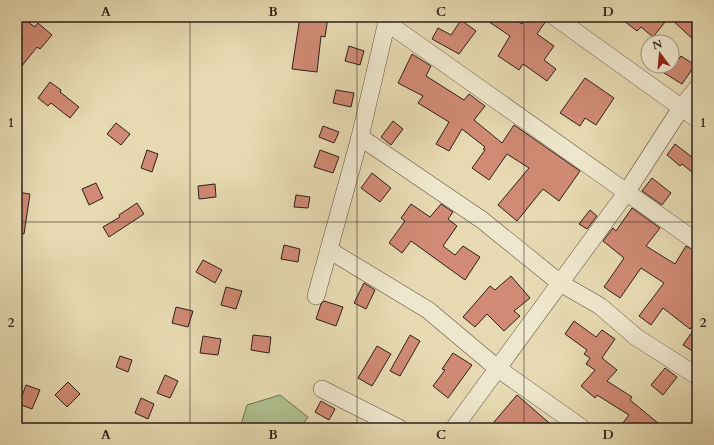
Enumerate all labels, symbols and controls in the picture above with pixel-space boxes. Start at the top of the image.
text: A [101,3,111,21]
text: B [268,3,278,21]
text: C [436,3,446,21]
text: D [602,3,614,21]
north arrow [640,34,680,74]
text: N [651,36,664,53]
text: 1 [8,114,14,132]
text: 1 [700,114,706,132]
text: 2 [8,314,15,332]
text: 2 [700,314,707,332]
text: A [101,426,111,444]
text: B [268,426,278,444]
text: C [436,426,446,444]
text: D [602,426,614,444]

